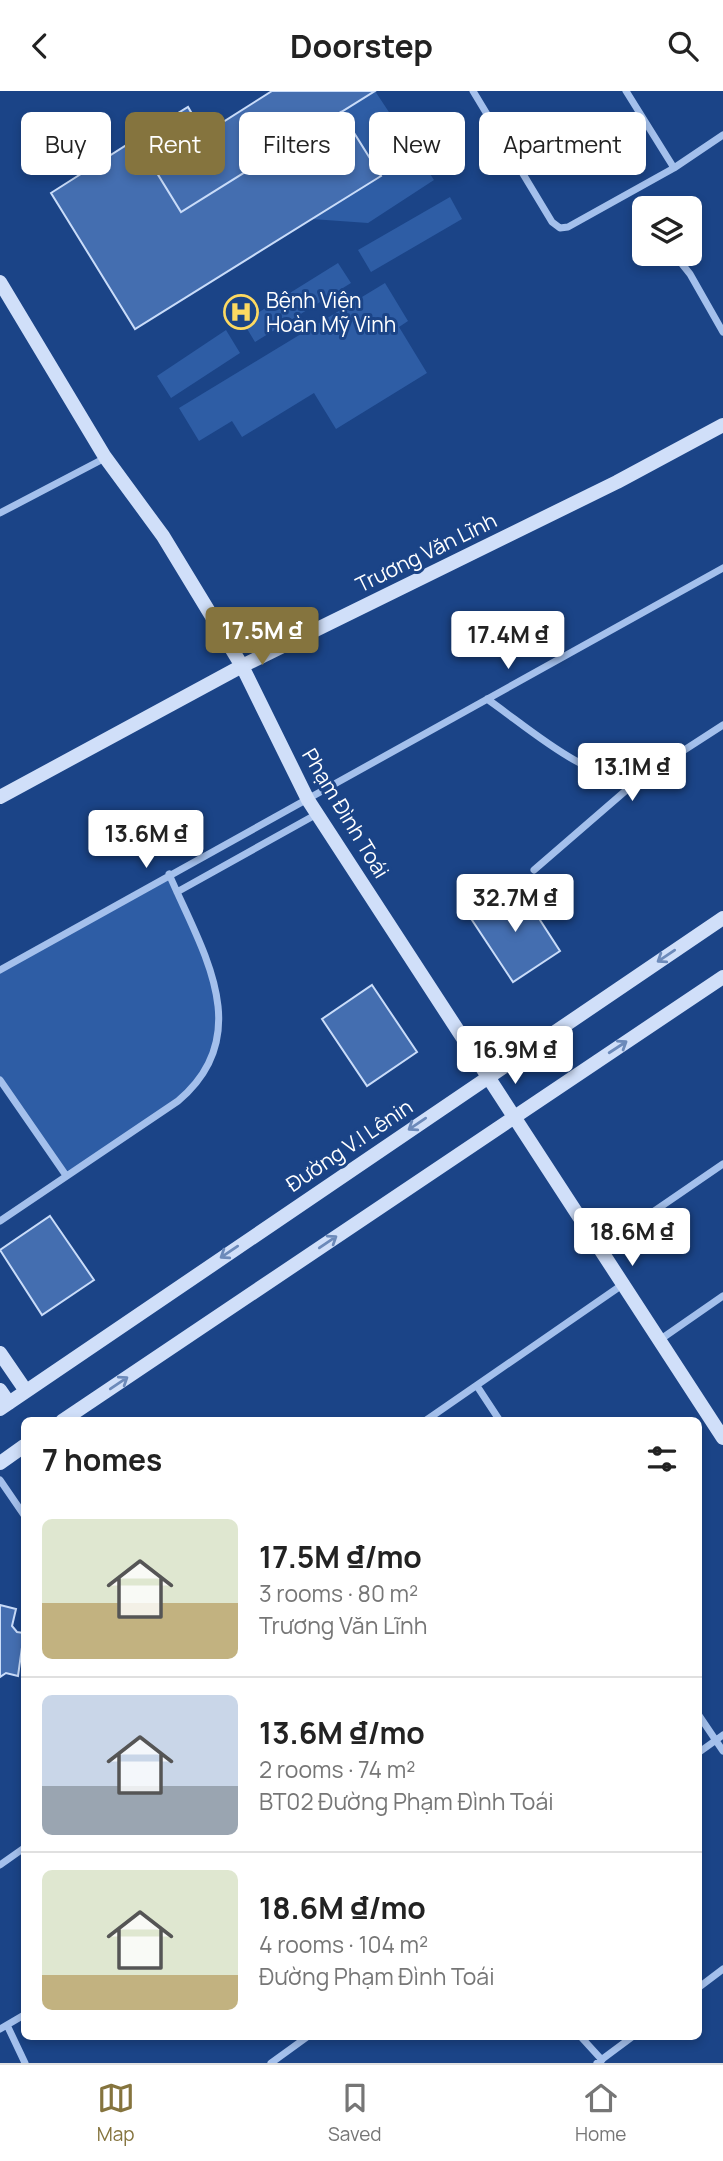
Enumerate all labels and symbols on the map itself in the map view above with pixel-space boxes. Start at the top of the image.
place label: Bệnh Viện Hoàn Mỹ Vinh [266,286,396,338]
hospital icon: Bệnh Viện Hoàn Mỹ Vinh [222,293,260,331]
street label: Trương Văn Lĩnh [351,506,501,598]
pin: 17.5M ₫ [197,607,327,667]
pin: 17.4M ₫ [443,611,573,671]
street label: Phạm Đình Toái [296,743,396,883]
pin: 13.1M ₫ [567,743,697,803]
pin: 13.6M ₫ [81,811,211,870]
pin: 32.7M ₫ [450,875,580,934]
one-way arrow [657,949,676,963]
pin: 16.9M ₫ [450,1027,580,1086]
one-way arrow [608,1039,627,1054]
street label: Đường V.I Lênin [280,1092,418,1198]
one-way arrow [408,1117,427,1131]
pin: 18.6M ₫ [567,1209,697,1268]
one-way arrow [317,1235,337,1249]
one-way arrow [220,1245,239,1260]
one-way arrow [109,1376,128,1390]

